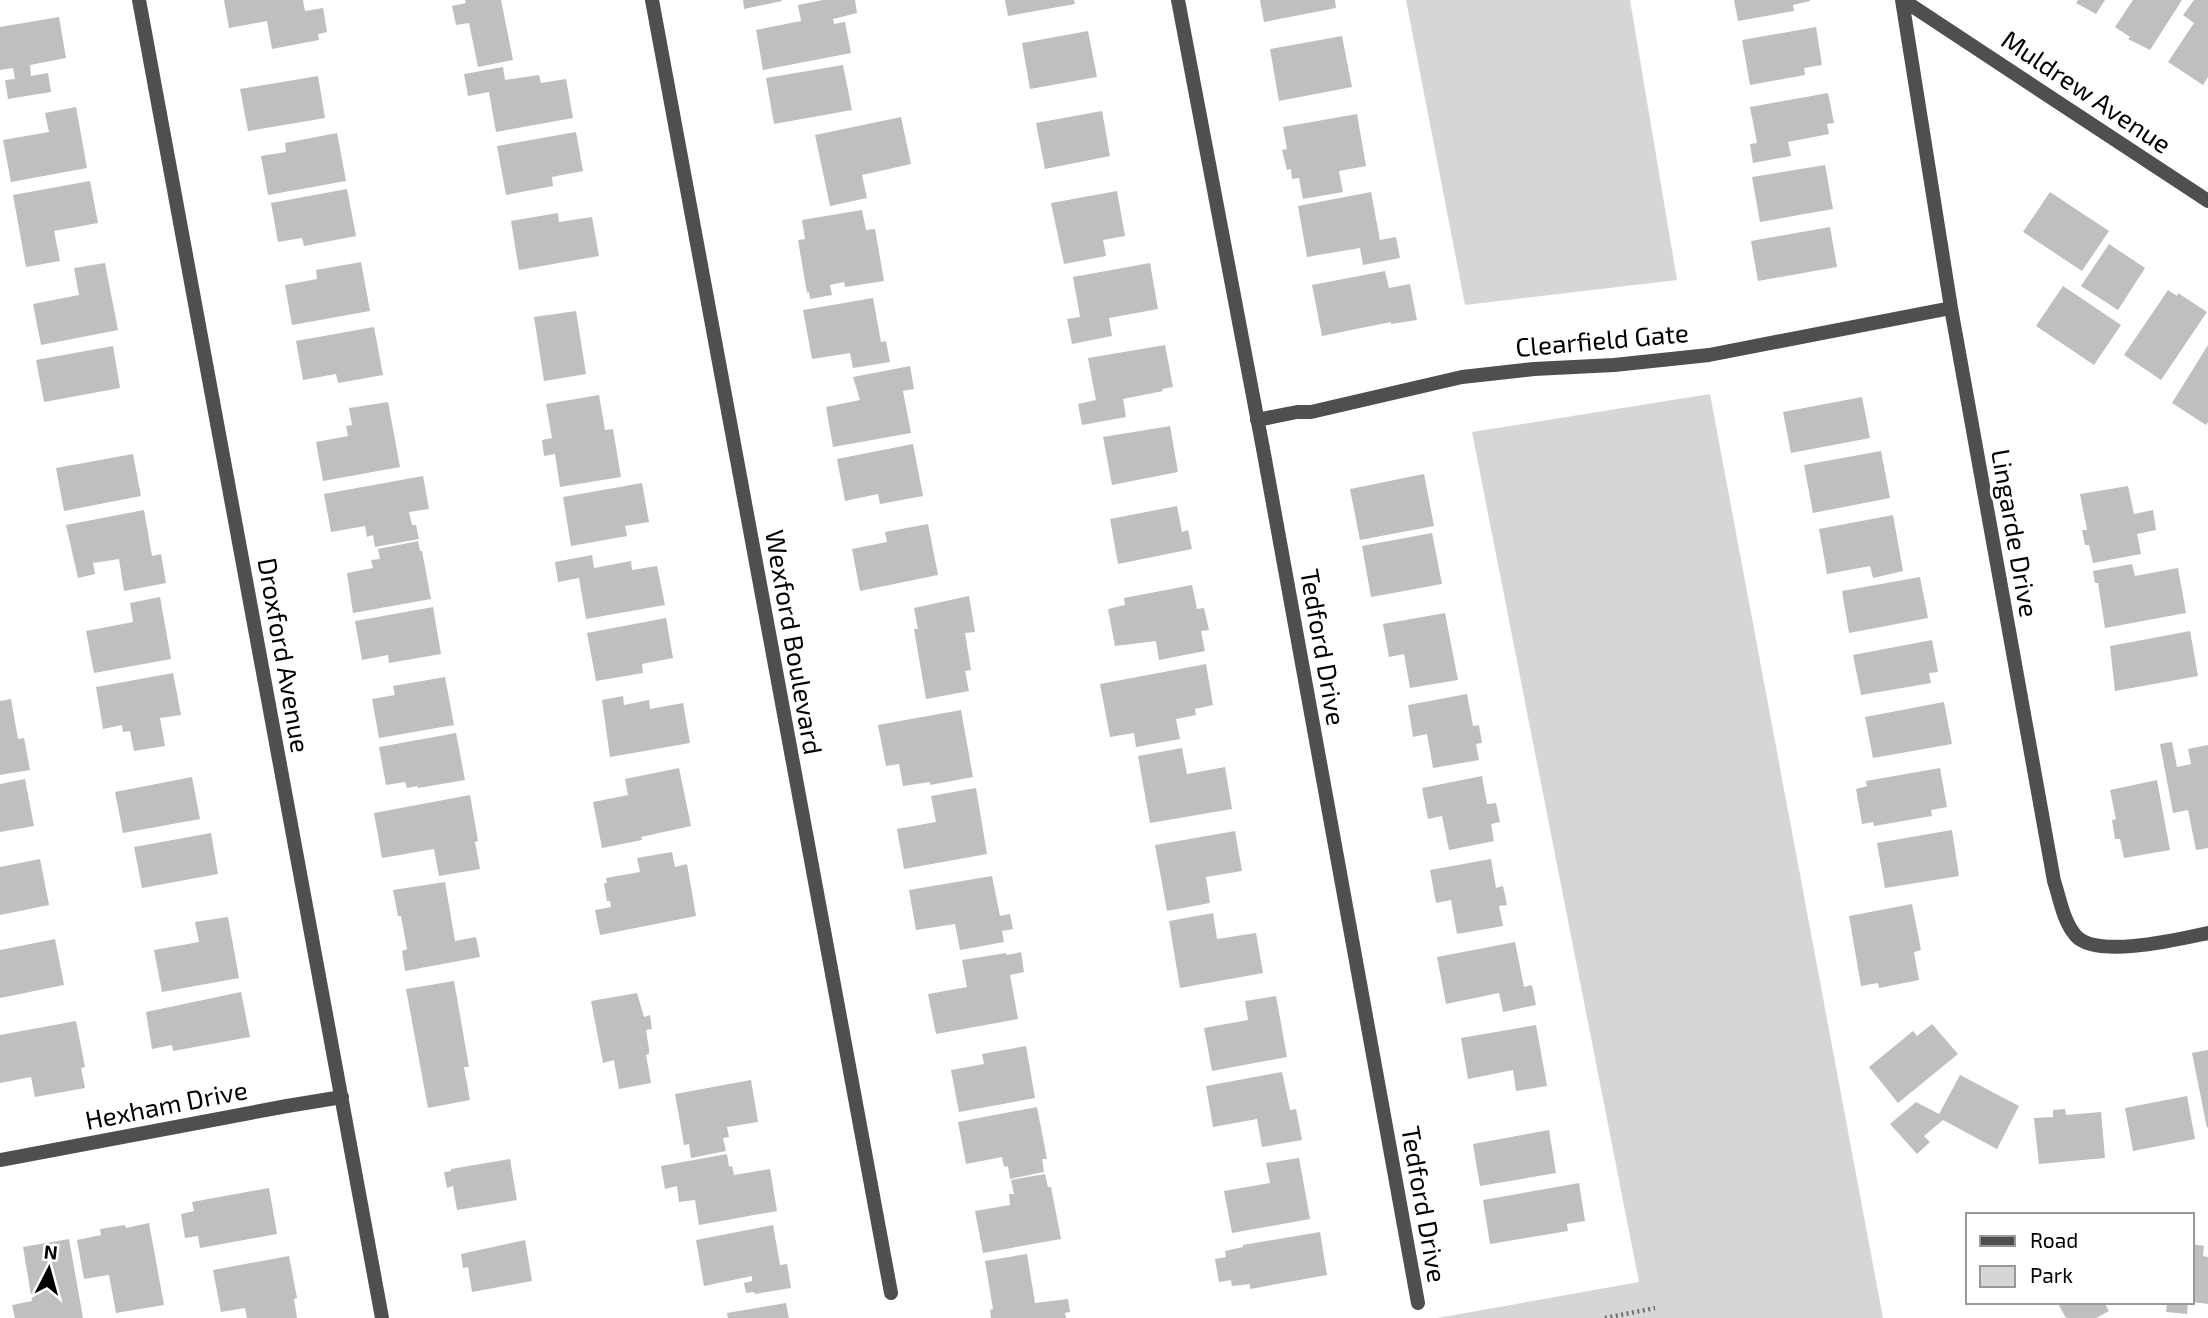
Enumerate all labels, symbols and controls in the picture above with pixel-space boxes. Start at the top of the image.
street label: Muldrew Avenue [1996,23,2178,159]
street label: Clearfield Gate [1514,316,1690,362]
street label: Lingarde Drive [1986,447,2046,619]
street label: Wexford Boulevard [760,527,830,757]
street label: Droxford Avenue [253,555,317,755]
street label: Tedford Drive [1295,566,1353,728]
street label: Hexham Drive [82,1073,250,1135]
street label: Tedford Drive [1396,1123,1454,1285]
legend [1966,1213,2194,1304]
text: Road [2030,1227,2078,1252]
north arrow [14,1234,84,1304]
text: N [43,1239,59,1264]
text: Park [2030,1262,2073,1287]

